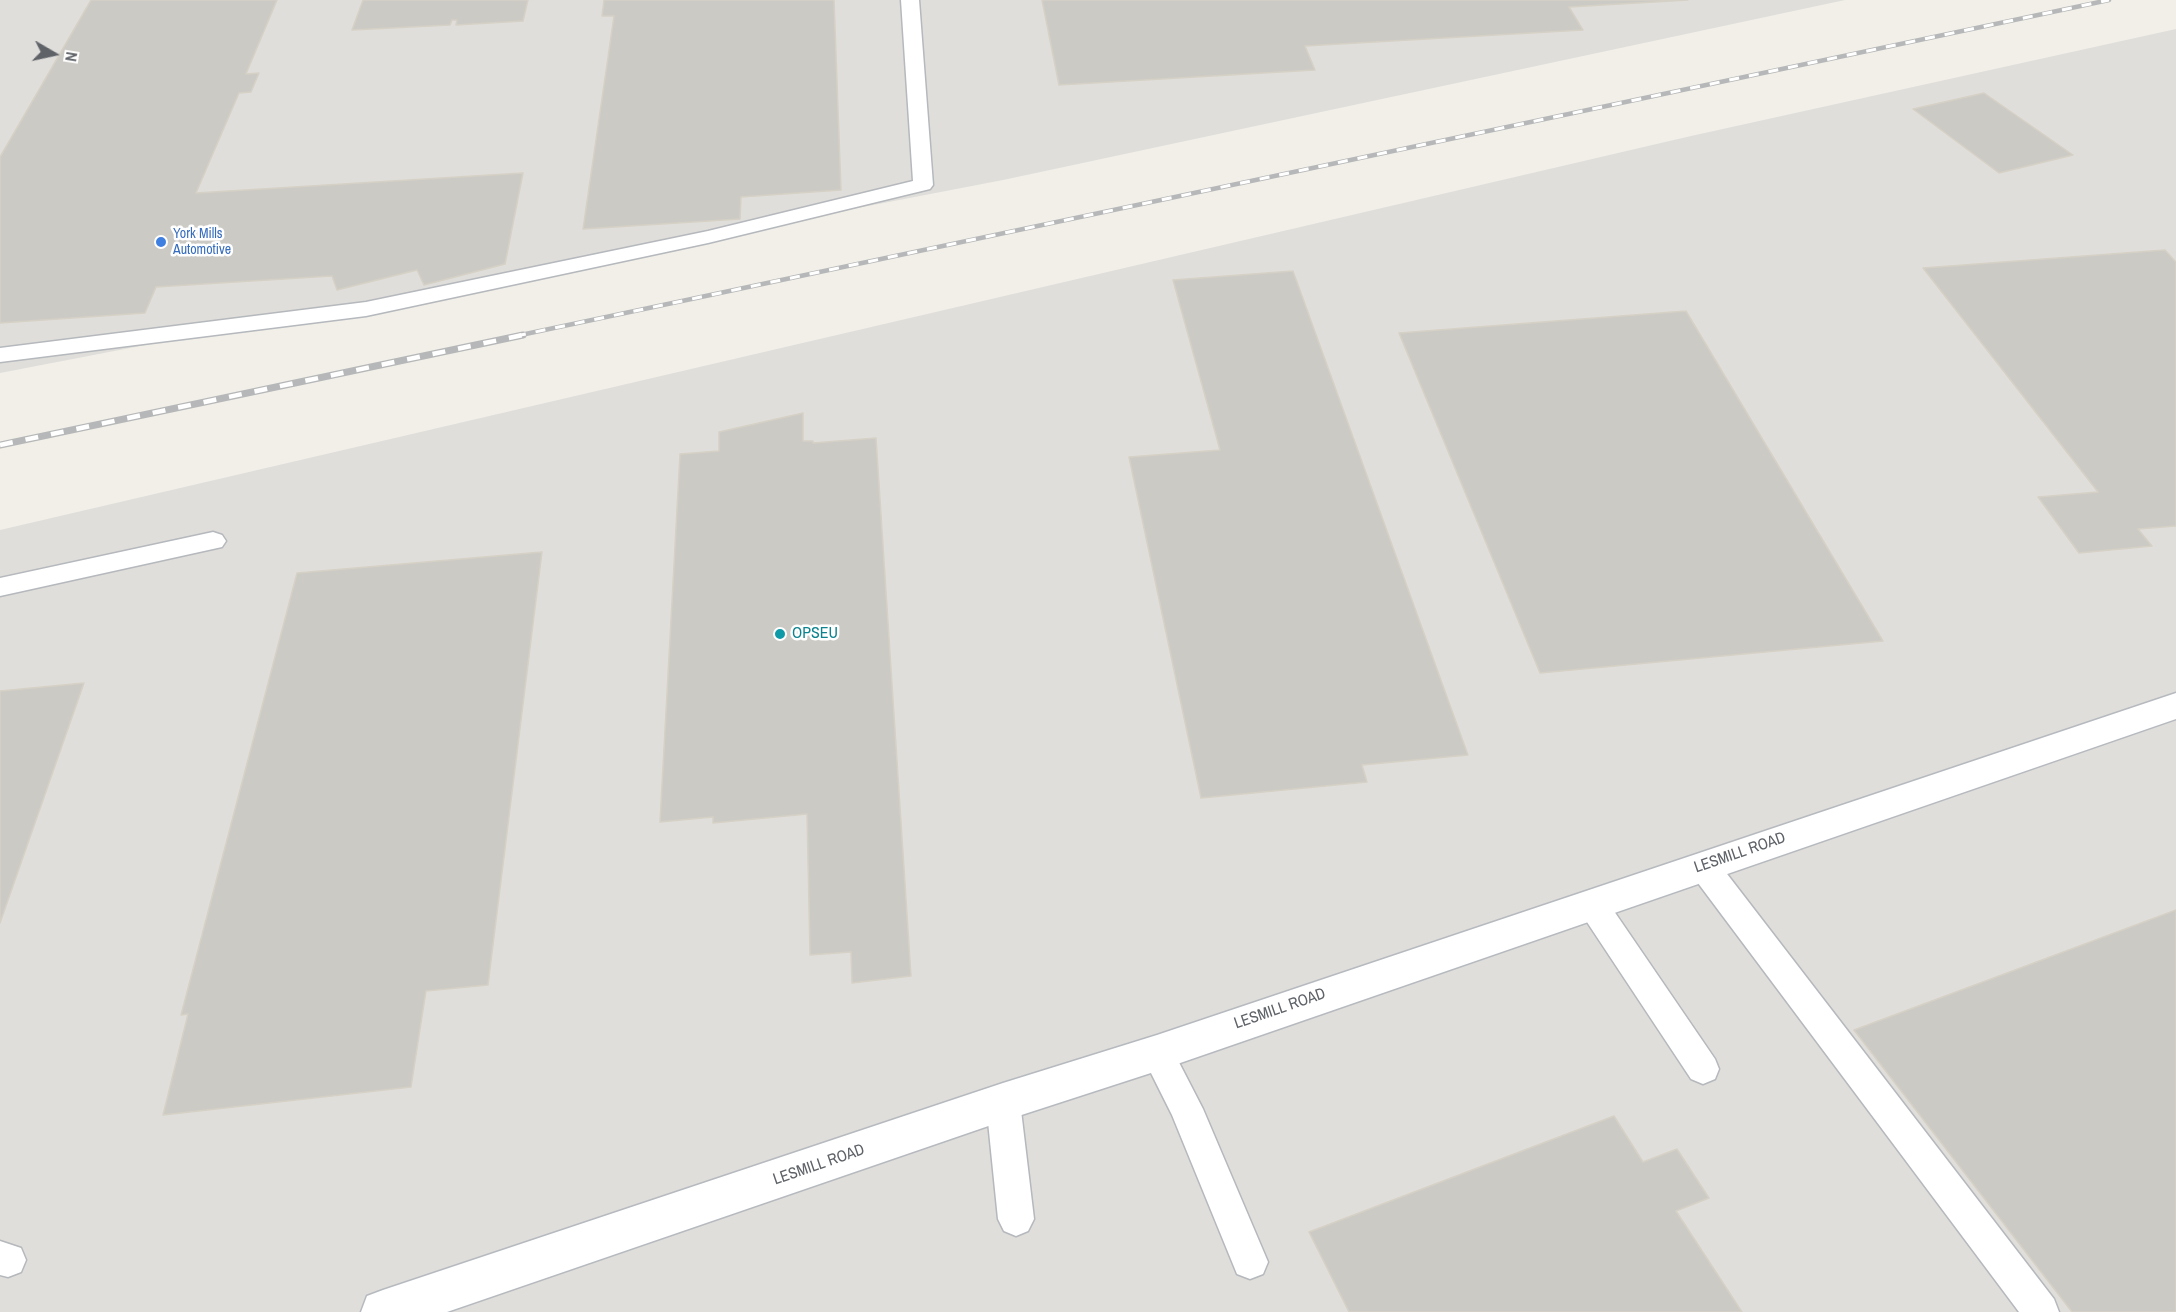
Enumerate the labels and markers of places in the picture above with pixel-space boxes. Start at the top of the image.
place label: York Mills Automotive [173,226,231,258]
marker: York Mills Automotive [154,235,168,249]
place label: OPSEU [792,624,838,644]
marker: OPSEU [773,627,787,641]

